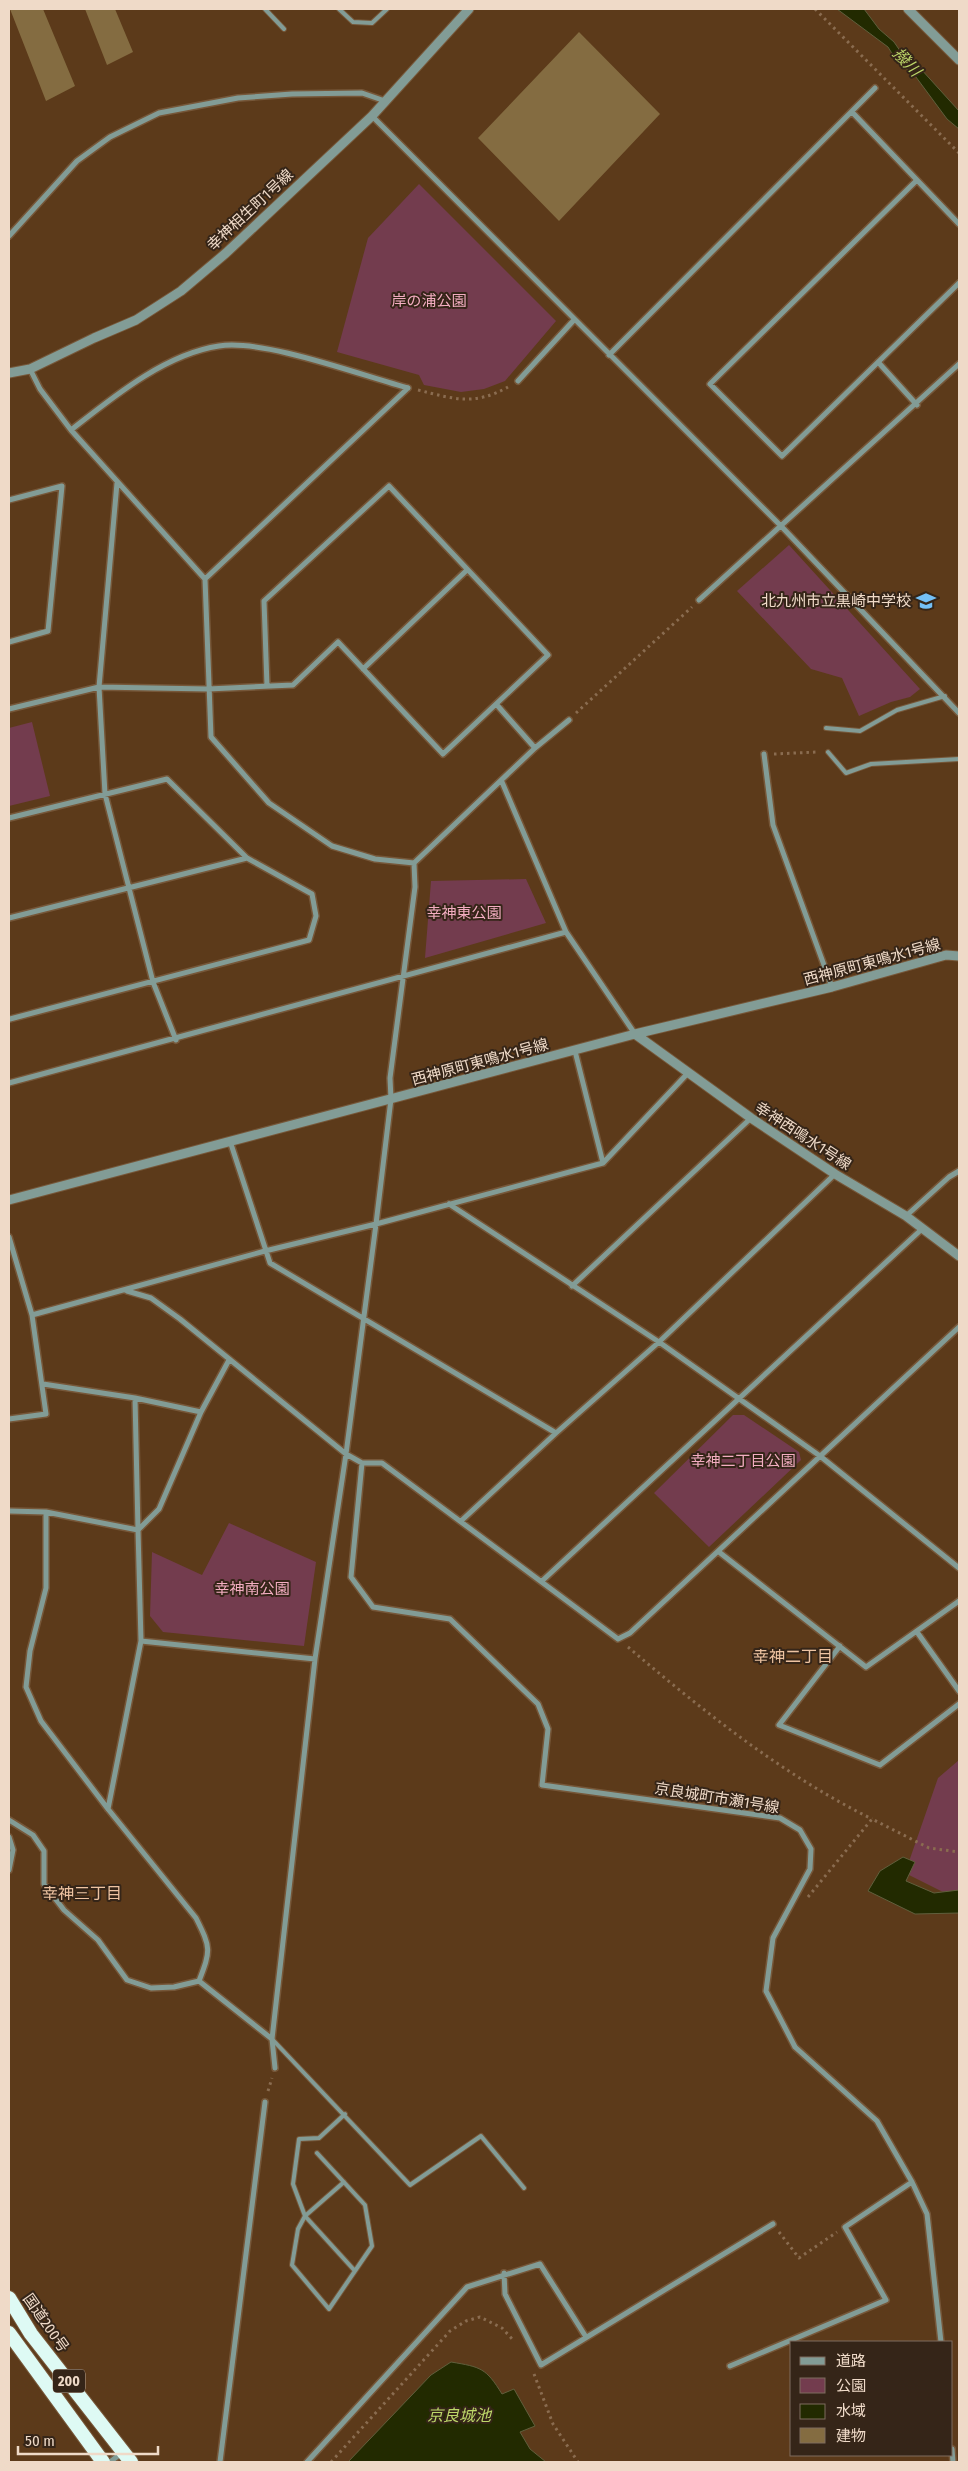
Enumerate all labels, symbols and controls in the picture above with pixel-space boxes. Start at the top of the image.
water label: 撥川 [889,44,926,82]
street label: 幸神相生町1号線 [203,166,297,254]
park label: 岸の浦公園 [391,292,467,310]
school or university icon: 北九州市立黒崎中学校 [915,590,937,612]
place label: 北九州市立黒崎中学校 [761,592,911,610]
park label: 幸神東公園 [426,904,502,922]
street label: 西神原町東鳴水1号線 [802,935,942,989]
street label: 西神原町東鳴水1号線 [410,1035,550,1089]
street label: 幸神西鳴水1号線 [752,1098,854,1174]
park label: 幸神二丁目公園 [690,1452,796,1470]
park label: 幸神南公園 [214,1580,290,1598]
district label: 幸神二丁目 [753,1647,833,1666]
street label: 京良城町市瀬1号線 [653,1779,781,1817]
district label: 幸神三丁目 [42,1884,122,1903]
street label: 国道200号 [19,2290,73,2356]
legend [790,2341,953,2456]
text: 道路 [836,2352,866,2370]
road number: 200 [53,2370,85,2392]
text: 公園 [836,2377,866,2395]
text: 水域 [836,2402,866,2420]
water label: 京良城池 [427,2406,493,2425]
scale bar [18,2424,158,2456]
text: 建物 [836,2427,866,2445]
text: 50 m [25,2432,55,2450]

